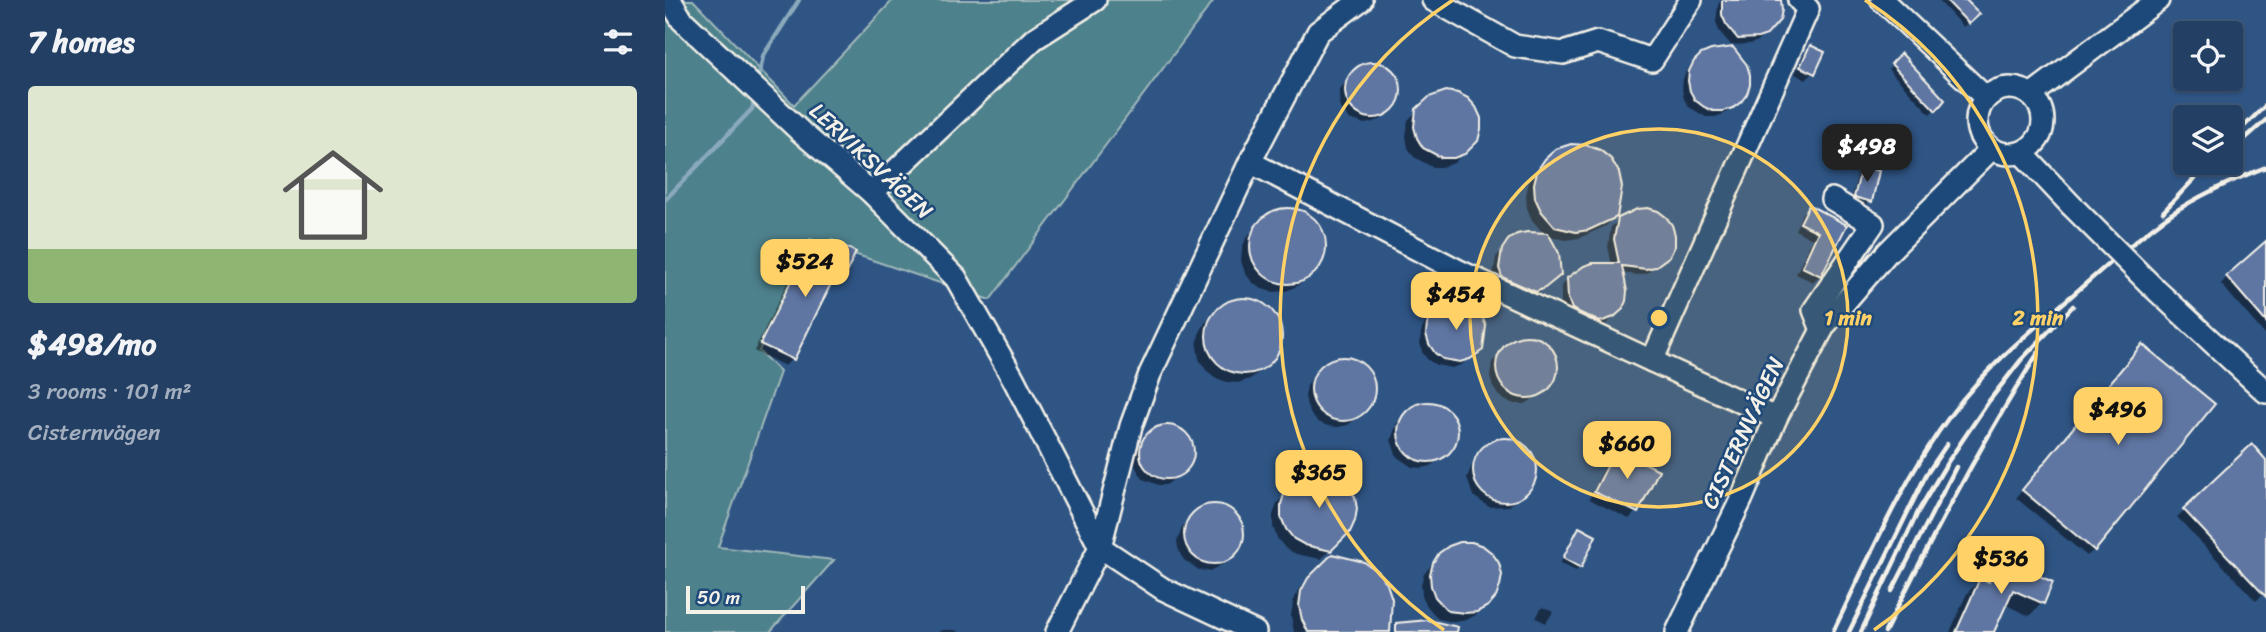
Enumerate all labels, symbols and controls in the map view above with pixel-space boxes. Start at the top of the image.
text: 7 homes [28,15,135,69]
map controls [2173,21,2243,175]
button: locate [2173,21,2243,91]
icon: filters [599,23,637,61]
street label: LERVIKSVÄGEN [799,92,943,230]
button: layers [2173,105,2243,175]
pin: $498 [1826,124,1908,184]
text: $498 [1838,126,1896,167]
icon: home [270,132,396,258]
pin: $524 [764,240,846,299]
text: $524 [776,241,834,282]
pin: $454 [1415,272,1497,332]
text: $454 [1427,274,1485,315]
text: 1 min [1824,299,1873,337]
text: 2 min [2012,299,2064,337]
centre of rings [1647,306,1671,330]
text: $498/mo [28,317,157,371]
street label: CISTERNVÄGEN [1690,350,1796,516]
text: 3 rooms · 101 m² [28,371,192,412]
pin: $496 [2077,388,2159,447]
text: $496 [2089,389,2147,430]
text: Cisternvägen [28,412,160,453]
pin: $660 [1586,421,1668,481]
text: $660 [1599,423,1655,464]
pin: $365 [1278,450,1360,510]
text: $365 [1291,452,1347,493]
pin: $536 [1960,536,2042,596]
text: $536 [1973,538,2029,579]
text: 50 m [697,581,740,614]
scale bar [686,583,805,615]

